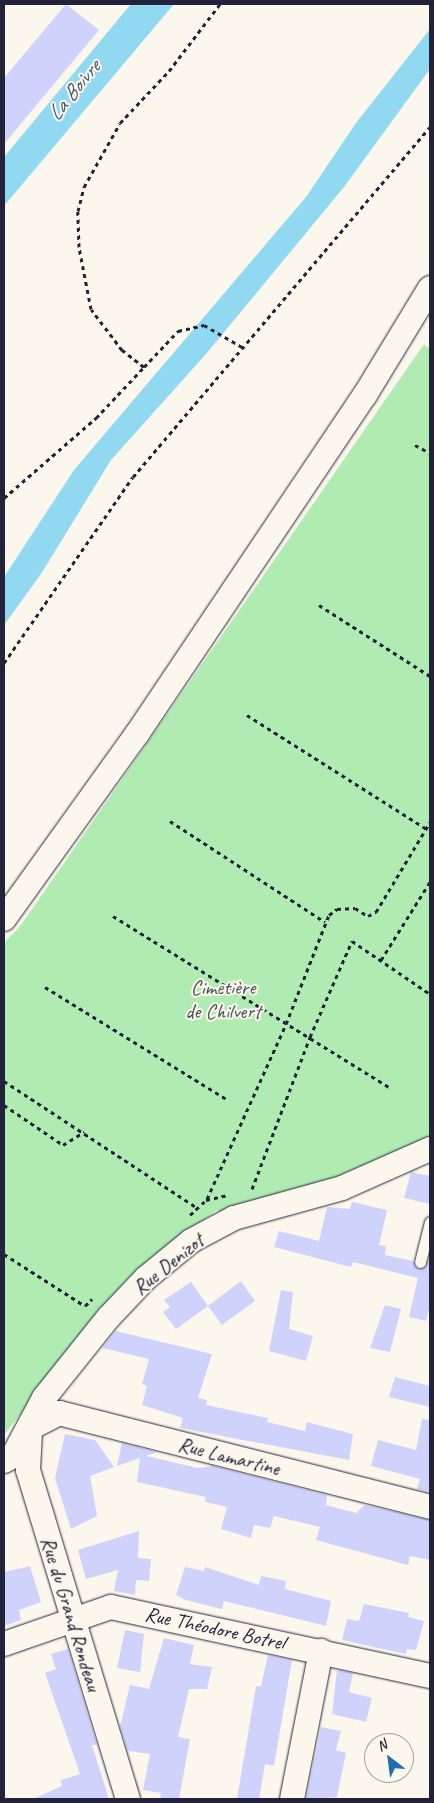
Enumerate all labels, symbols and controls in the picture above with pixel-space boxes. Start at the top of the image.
water label: La Boivre [42,55,106,127]
park label: Cimetière de Chilvert [185,974,261,1024]
street label: Rue Denizot [127,1228,209,1300]
street label: Rue Lamartine [176,1431,282,1481]
street label: Rue du Grand Rondeau [36,1534,106,1694]
street label: Rue Théodore Botrel [143,1601,287,1655]
north arrow [364,1733,414,1783]
text: N [374,1736,390,1755]

